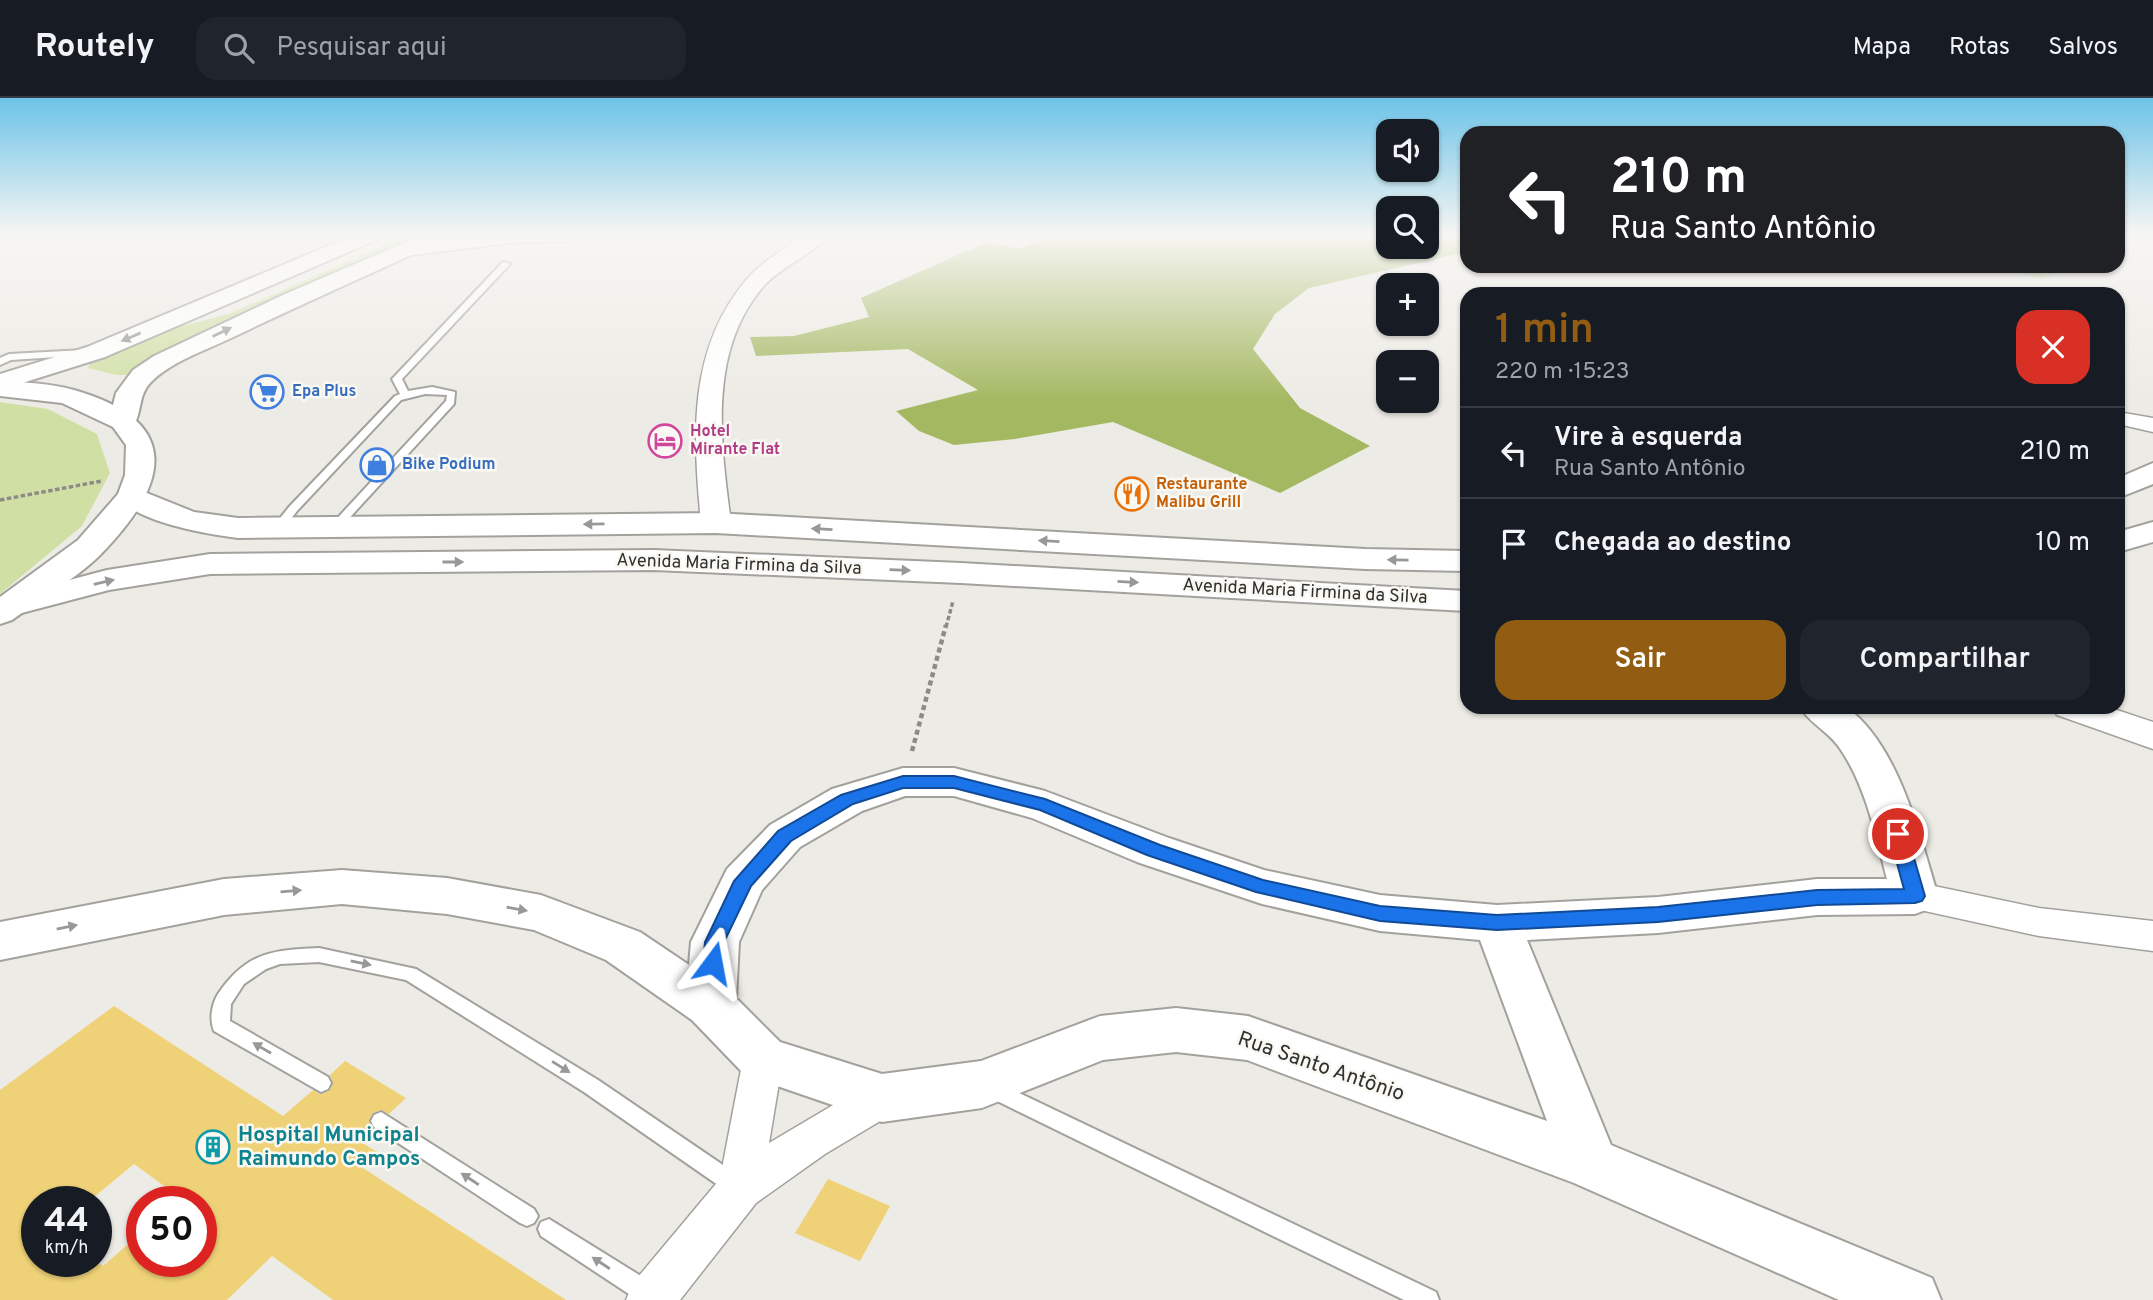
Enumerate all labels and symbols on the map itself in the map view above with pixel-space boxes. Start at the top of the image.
one-way arrow [212,327,232,338]
one-way arrow [121,332,142,343]
supermarket icon: Epa Plus [248,373,286,411]
place label: Epa Plus [292,382,356,402]
hotel icon: Hotel Mirante Flat [646,422,684,460]
place label: Hotel Mirante Flat [690,422,780,460]
shop icon: Bike Podium [358,446,396,484]
place label: Bike Podium [402,455,495,475]
restaurant icon: Restaurante Malibu Grill [1113,475,1151,513]
place label: Restaurante Malibu Grill [1156,475,1247,513]
one-way arrow [583,518,605,530]
one-way arrow [810,523,832,534]
one-way arrow [1038,535,1060,546]
street label: Avenida Maria Firmina da Silva [616,549,862,581]
one-way arrow [1387,554,1409,565]
one-way arrow [442,556,464,568]
one-way arrow [890,565,912,576]
street label: Avenida Maria Firmina da Silva [1182,574,1428,610]
one-way arrow [93,576,115,587]
one-way arrow [1117,577,1139,588]
pin [1868,804,1928,864]
one-way arrow [280,885,302,896]
one-way arrow [506,904,528,915]
one-way arrow [56,922,78,933]
position arrow [676,926,750,1000]
one-way arrow [350,958,372,969]
street label: Rua Santo Antônio [1234,1026,1408,1108]
one-way arrow [252,1042,271,1055]
one-way arrow [551,1061,570,1073]
place label: Hospital Municipal Raimundo Campos [238,1122,420,1173]
building icon: Hospital Municipal Raimundo Campos [194,1128,232,1166]
one-way arrow [461,1172,479,1186]
speed limit sign: 50 [126,1186,217,1277]
one-way arrow [592,1256,610,1270]

